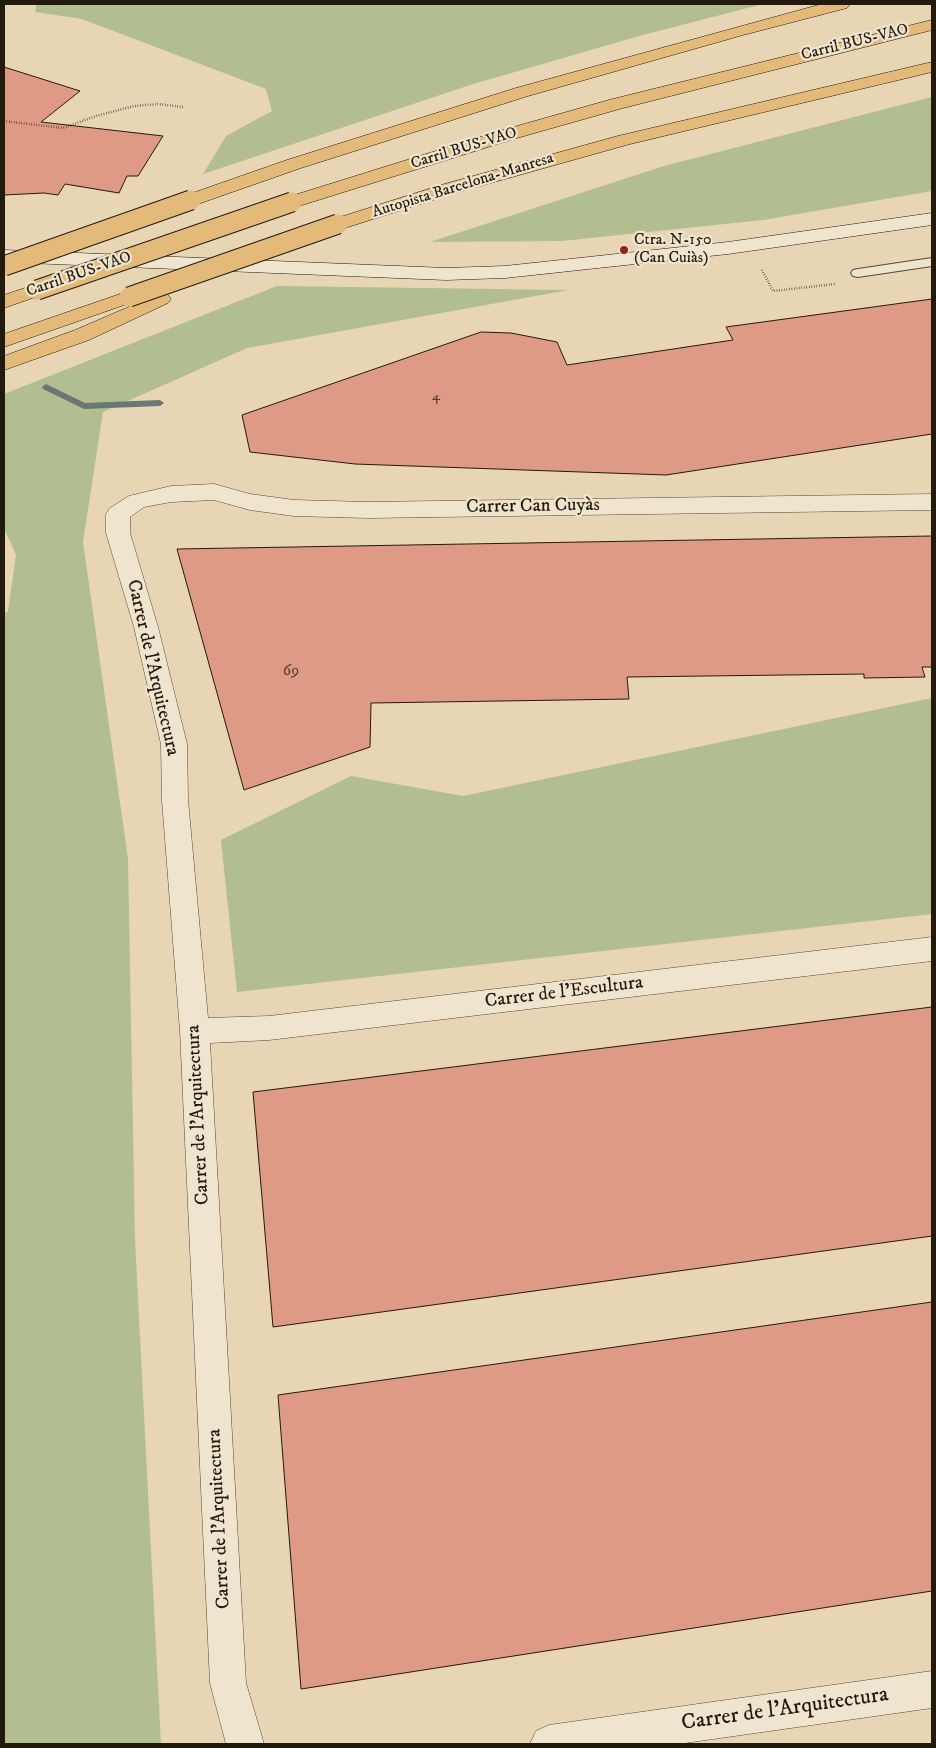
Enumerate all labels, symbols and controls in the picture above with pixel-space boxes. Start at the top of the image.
street label: Carril BUS-VAO [799,20,911,66]
street label: Carril BUS-VAO [409,124,519,174]
street label: Autopista Barcelona-Manresa [370,149,556,223]
place label: Ctra. N-150 (Can Cuiàs) [634,231,712,269]
marker: Ctra. N-150 (Can Cuiàs) [618,244,630,256]
street label: Carril BUS-VAO [24,248,134,302]
house number: 4 [432,389,440,405]
street label: Carrer Can Cuyàs [466,494,600,520]
street label: Carrer de l'Arquitectura [121,578,183,758]
house number: 69 [283,662,299,682]
street label: Carrer de l'Escultura [484,972,644,1014]
street label: Carrer de l'Arquitectura [183,1024,215,1206]
street label: Carrer de l'Arquitectura [204,1428,236,1610]
street label: Carrer de l'Arquitectura [680,1682,890,1738]

